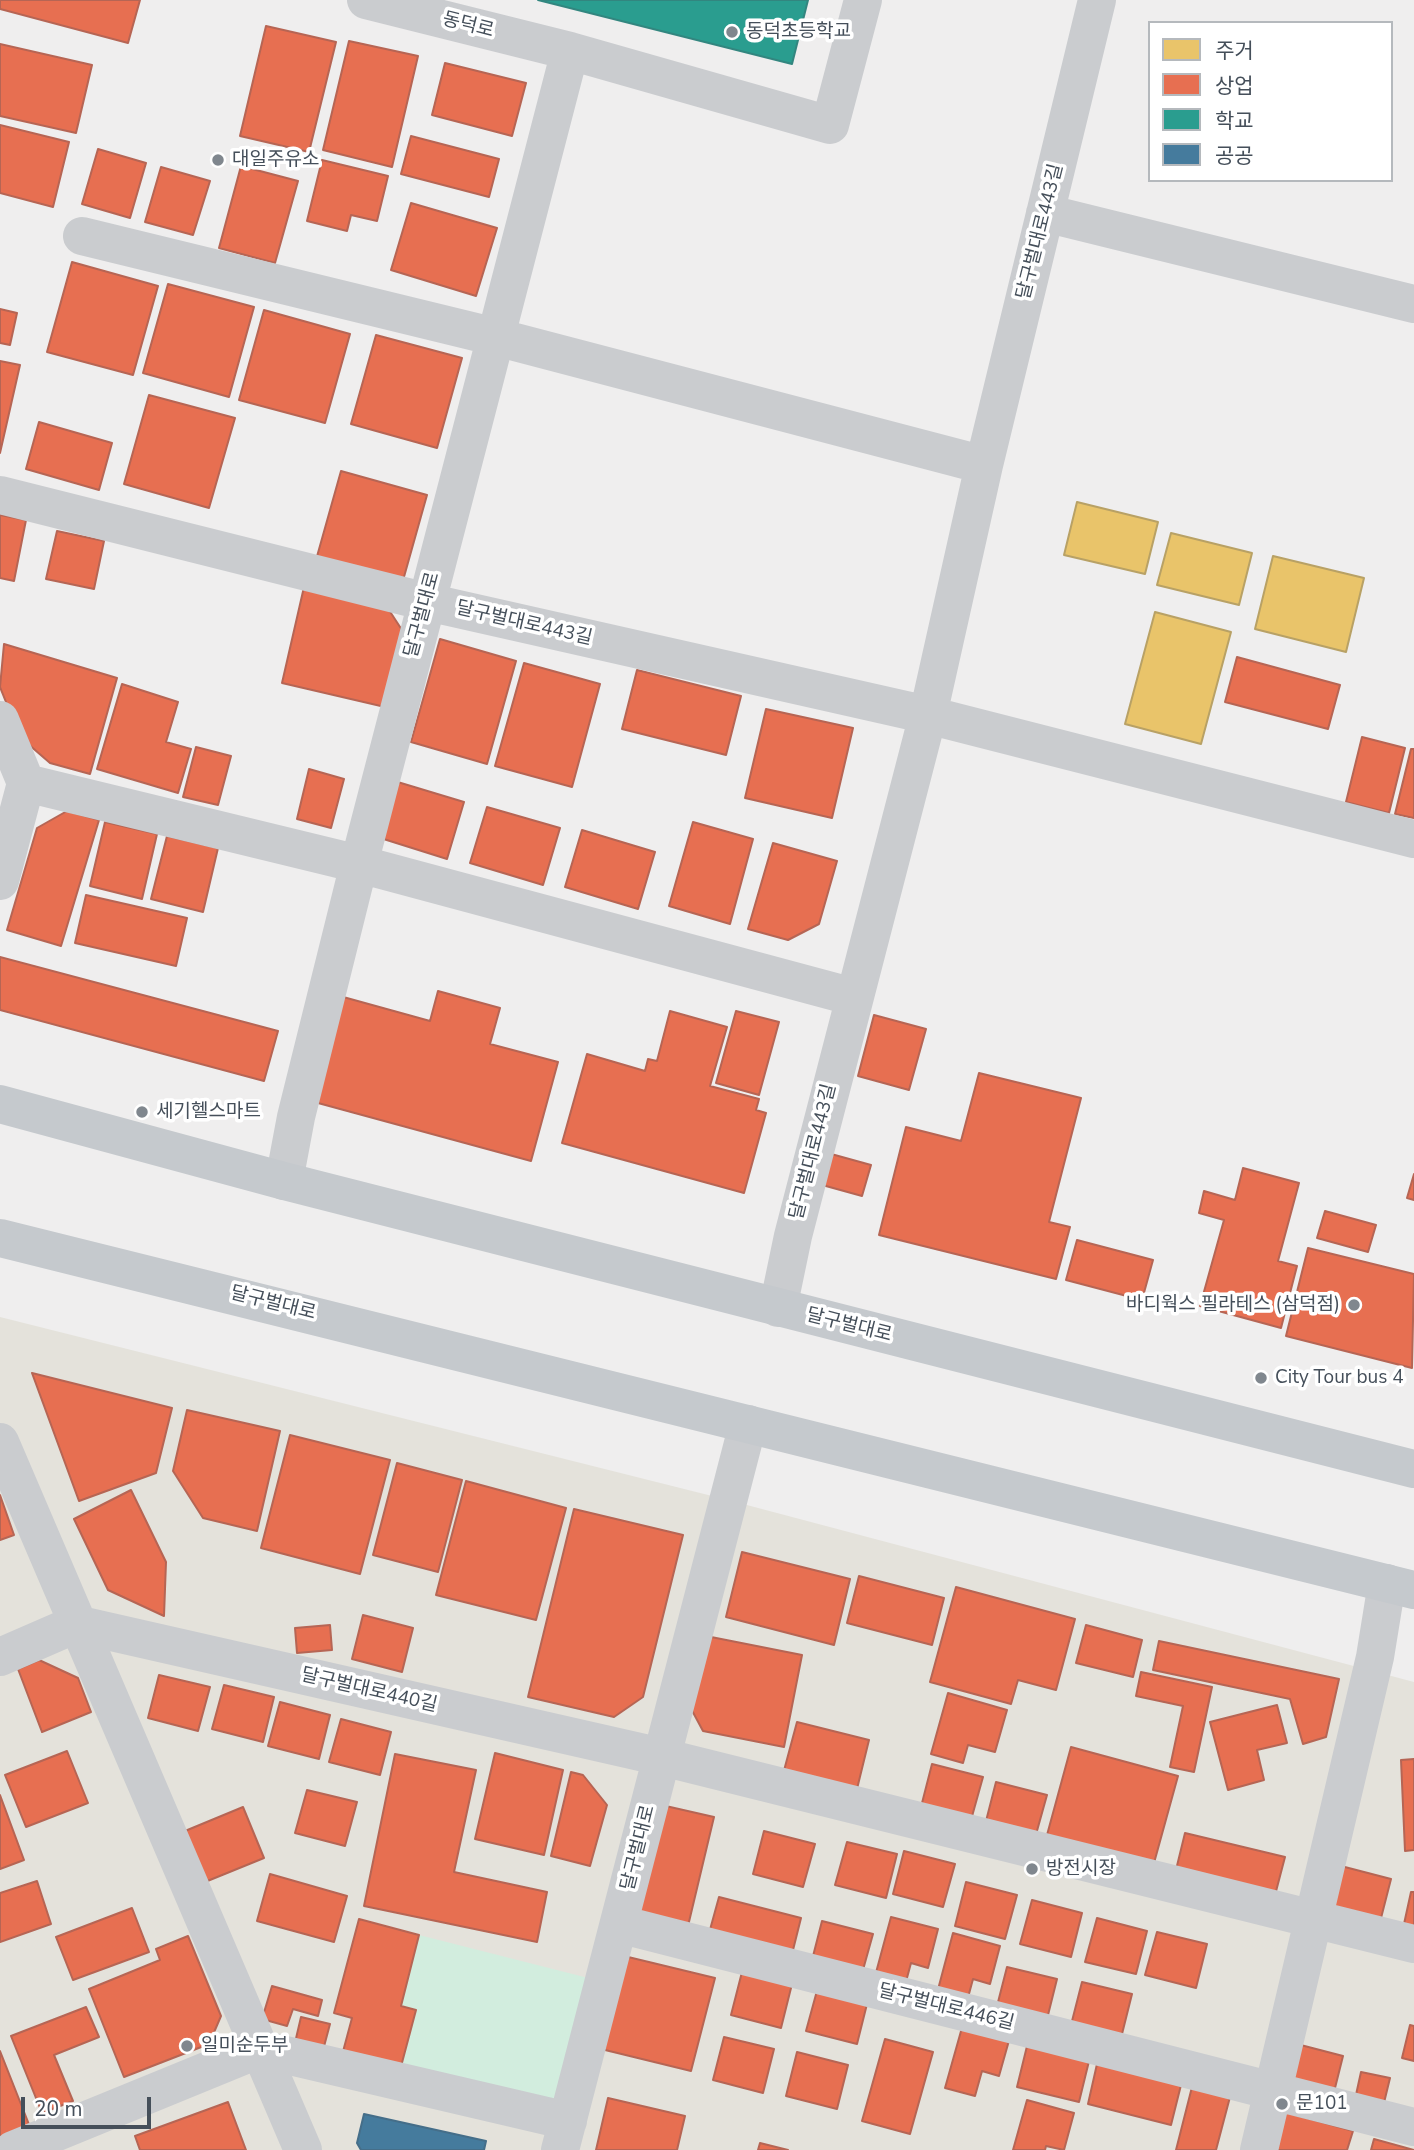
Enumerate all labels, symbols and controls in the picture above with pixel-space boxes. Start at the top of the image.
street label: 동덕로 [440,9,496,43]
place label: 동덕초등학교 [746,21,851,43]
legend [1148,21,1393,182]
marker: 동덕초등학교 [724,24,740,40]
text: 주거 [1215,37,1254,65]
text: 상업 [1215,72,1254,100]
text: 학교 [1215,107,1254,135]
text: 공공 [1215,142,1254,170]
place label: 대일주유소 [232,149,319,171]
marker: 대일주유소 [210,152,226,168]
street label: 달구벌대로443길 [1013,162,1069,302]
street label: 달구벌대로 [401,570,445,660]
street label: 달구벌대로443길 [454,597,594,651]
street label: 달구벌대로443길 [786,1082,842,1222]
place label: 세기헬스마트 [156,1101,261,1123]
marker: 세기헬스마트 [134,1104,150,1120]
street label: 달구벌대로 [228,1282,318,1326]
place label: 바디웍스 필라테스 (삼덕점) [1126,1294,1340,1316]
marker: 바디웍스 필라테스 (삼덕점) [1346,1297,1362,1313]
street label: 달구벌대로 [804,1304,894,1348]
place label: City Tour bus 4 [1275,1367,1404,1389]
marker: City Tour bus 4 [1253,1370,1269,1386]
street label: 달구벌대로440길 [299,1664,439,1718]
street label: 달구벌대로 [617,1803,661,1893]
place label: 방전시장 [1046,1858,1116,1880]
marker: 방전시장 [1024,1861,1040,1877]
street label: 달구벌대로446길 [876,1980,1016,2036]
place label: 일미순두부 [201,2035,288,2057]
marker: 일미순두부 [179,2038,195,2054]
scale bar [24,2084,154,2128]
place label: 문101 [1296,2093,1348,2115]
text: 20 m [34,2095,83,2123]
marker: 문101 [1274,2096,1290,2112]

